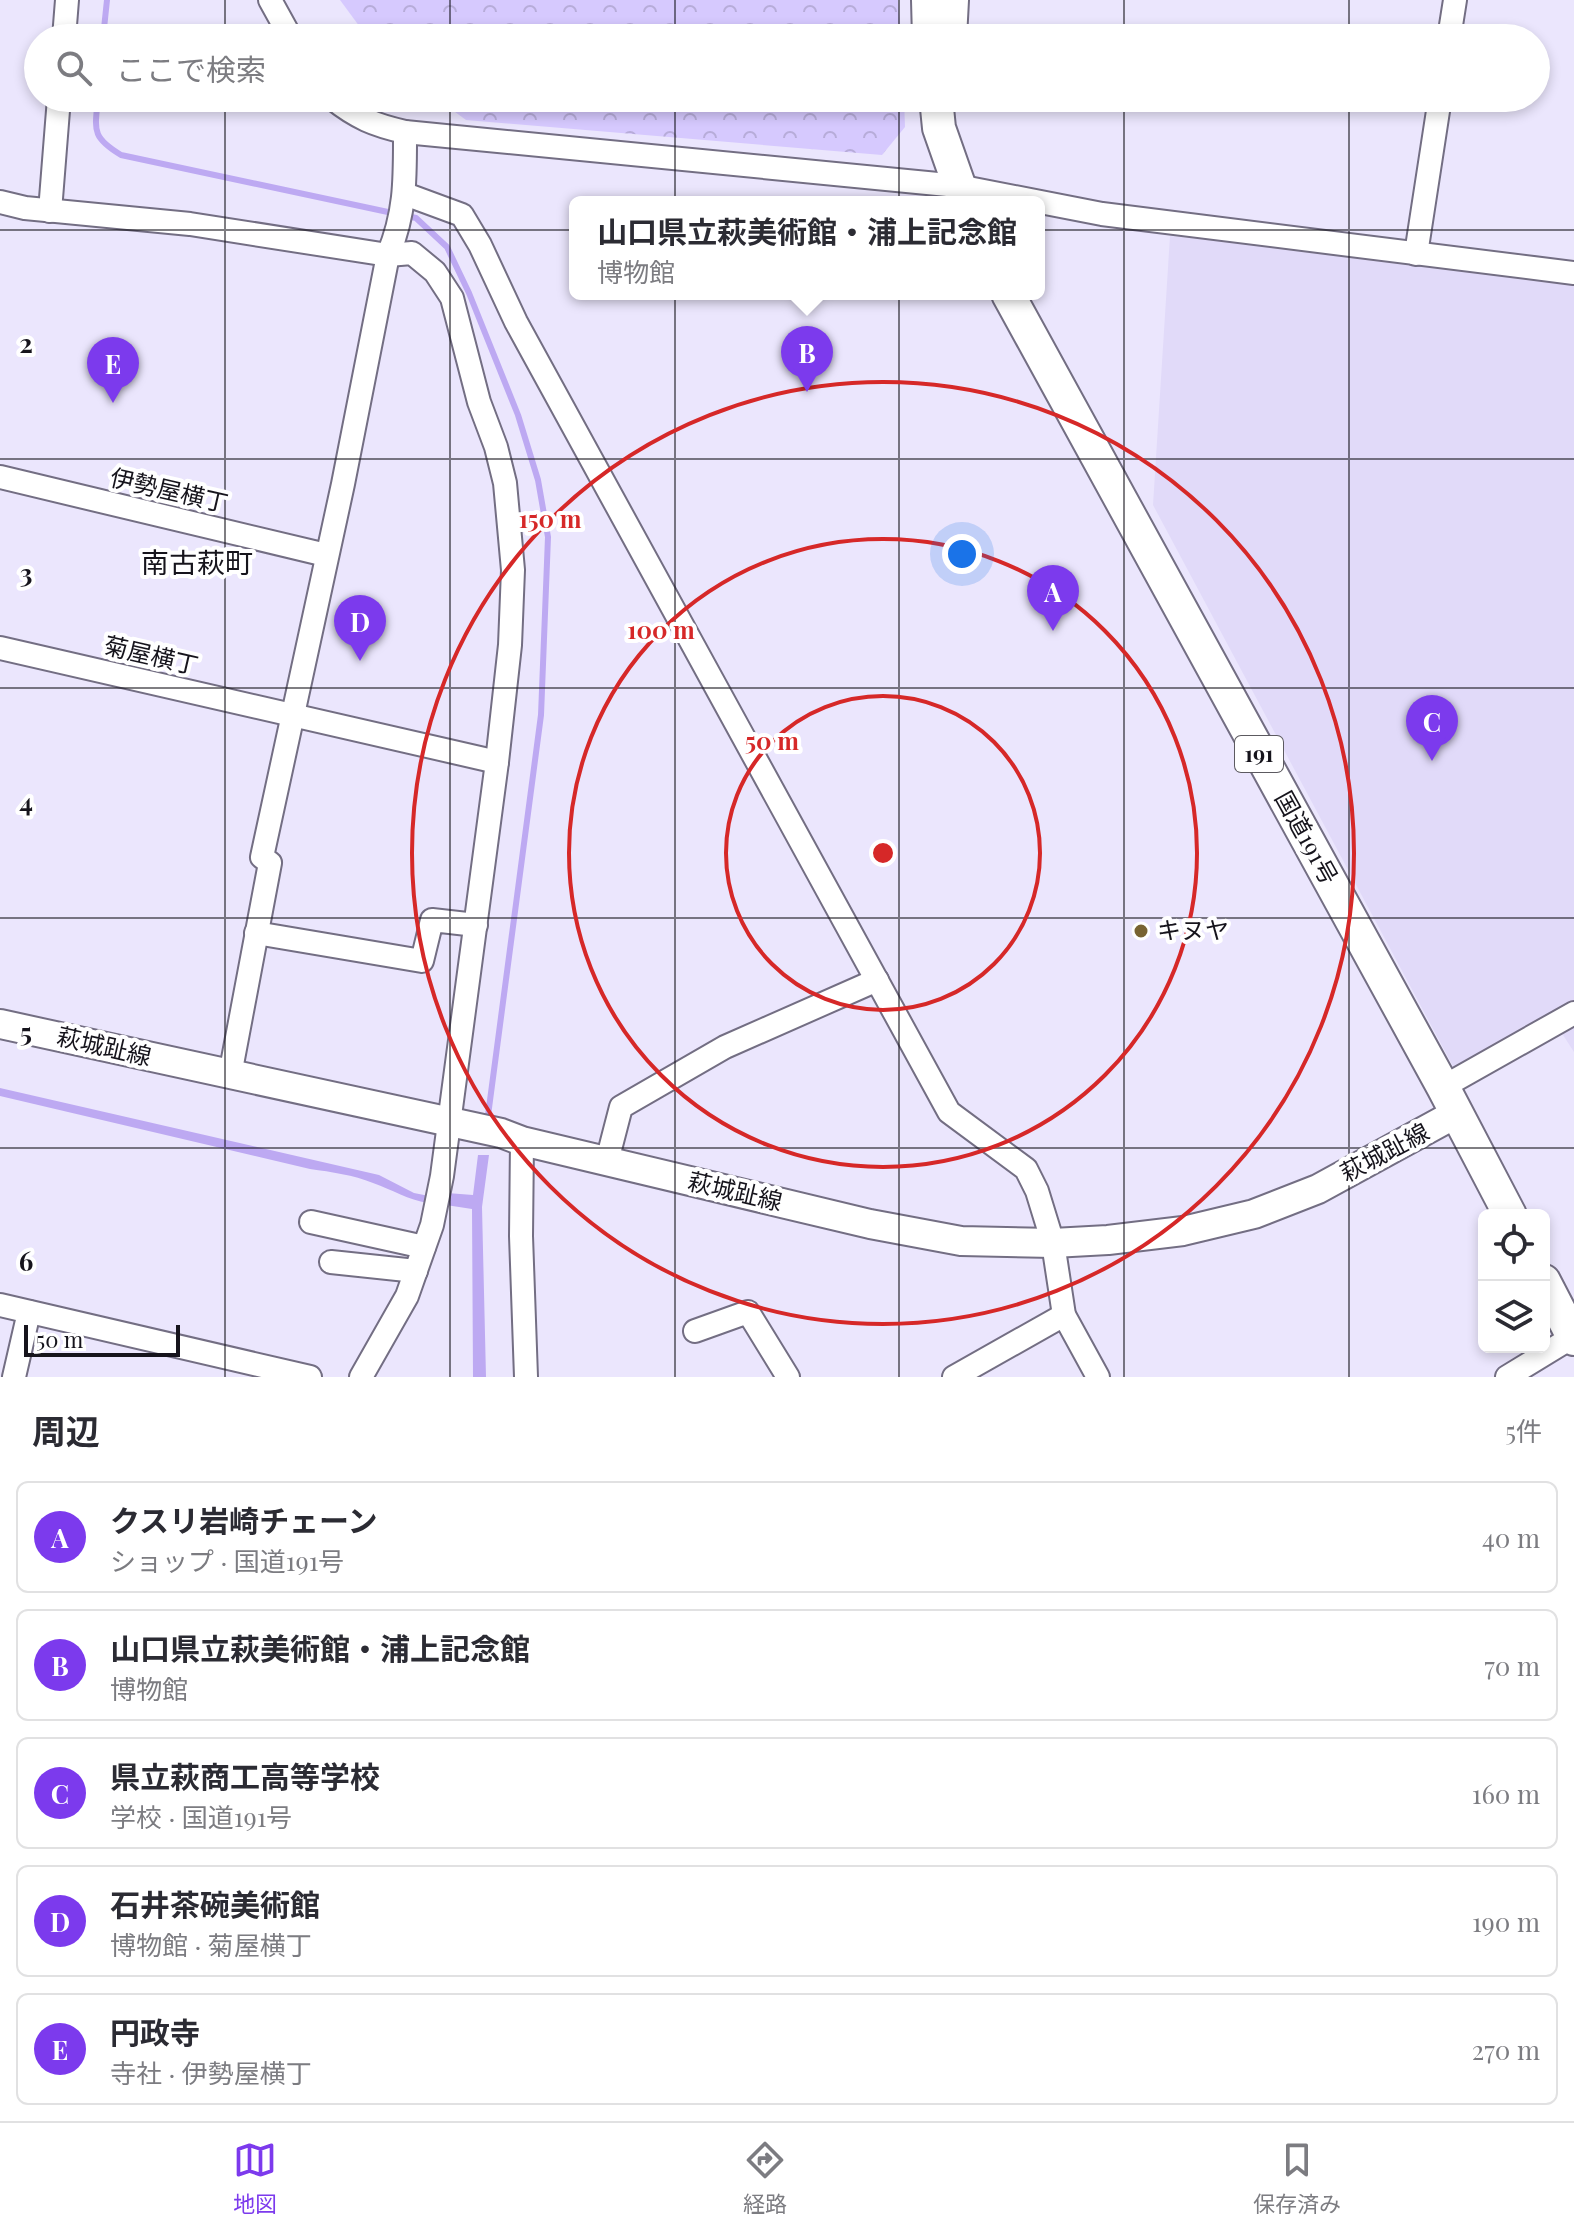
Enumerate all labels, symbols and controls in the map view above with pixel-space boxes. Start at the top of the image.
search box [24,24,1550,112]
icon: search [52,46,96,90]
text: ここで検索 [116,49,266,89]
popup [569,196,1045,300]
text: 山口県立萩美術館・浦上記念館 [597,211,1017,251]
text: 博物館 [597,254,675,289]
text: 2 [19,325,33,360]
pin: B [781,326,833,392]
pin: E [87,337,139,403]
street label: 伊勢屋横丁 [107,460,232,518]
text: 150 m [519,502,582,534]
your location [942,534,982,574]
district label: 南古萩町 [141,543,253,580]
text: 3 [20,555,32,590]
pin: A [1027,565,1079,631]
pin: D [334,595,386,661]
text: 100 m [627,613,695,645]
street label: 菊屋横丁 [101,628,202,680]
pin: C [1406,695,1458,761]
text: 50 m [745,724,799,756]
road number: 191 [1235,736,1283,772]
text: 4 [19,784,33,819]
street label: 国道191号 [1269,785,1346,889]
centre of rings [869,839,897,867]
place label: キヌヤ [1157,913,1229,945]
marker: キヌヤ [1132,922,1150,940]
text: 5 [20,1014,32,1049]
street label: 萩城趾線 [54,1019,155,1071]
street label: 萩城趾線 [1334,1115,1434,1188]
street label: 萩城趾線 [685,1164,786,1216]
map controls [1478,1209,1550,1353]
button: locate [1478,1209,1550,1281]
text: 6 [19,1243,33,1278]
button: layers [1478,1281,1550,1353]
scale bar [24,1321,180,1357]
text: 50 m [36,1324,83,1354]
text: 周辺 [32,1407,100,1453]
text: 5件 [1505,1413,1542,1448]
text: クスリ岩崎チェーン [110,1500,378,1540]
text: A [51,1520,69,1555]
text: 40 m [1482,1520,1540,1555]
text: ショップ · 国道191号 [110,1543,344,1578]
text: 山口県立萩美術館・浦上記念館 [110,1628,530,1668]
text: B [51,1648,69,1683]
text: 70 m [1484,1648,1540,1683]
text: 博物館 [110,1671,188,1706]
text: 県立萩商工高等学校 [110,1756,380,1796]
text: C [51,1776,69,1811]
text: 160 m [1472,1776,1540,1811]
text: 学校 · 国道191号 [110,1799,292,1834]
text: 石井茶碗美術館 [110,1884,320,1924]
text: D [50,1904,70,1939]
text: 190 m [1472,1904,1540,1939]
text: 博物館 · 菊屋横丁 [110,1927,312,1962]
text: 円政寺 [110,2012,200,2052]
text: E [52,2032,68,2067]
text: 270 m [1472,2032,1540,2067]
text: 寺社 · 伊勢屋横丁 [110,2055,312,2090]
tab: 地図 [233,2138,277,2218]
tab: 経路 [743,2138,787,2218]
tab: 保存済み [1253,2138,1341,2218]

